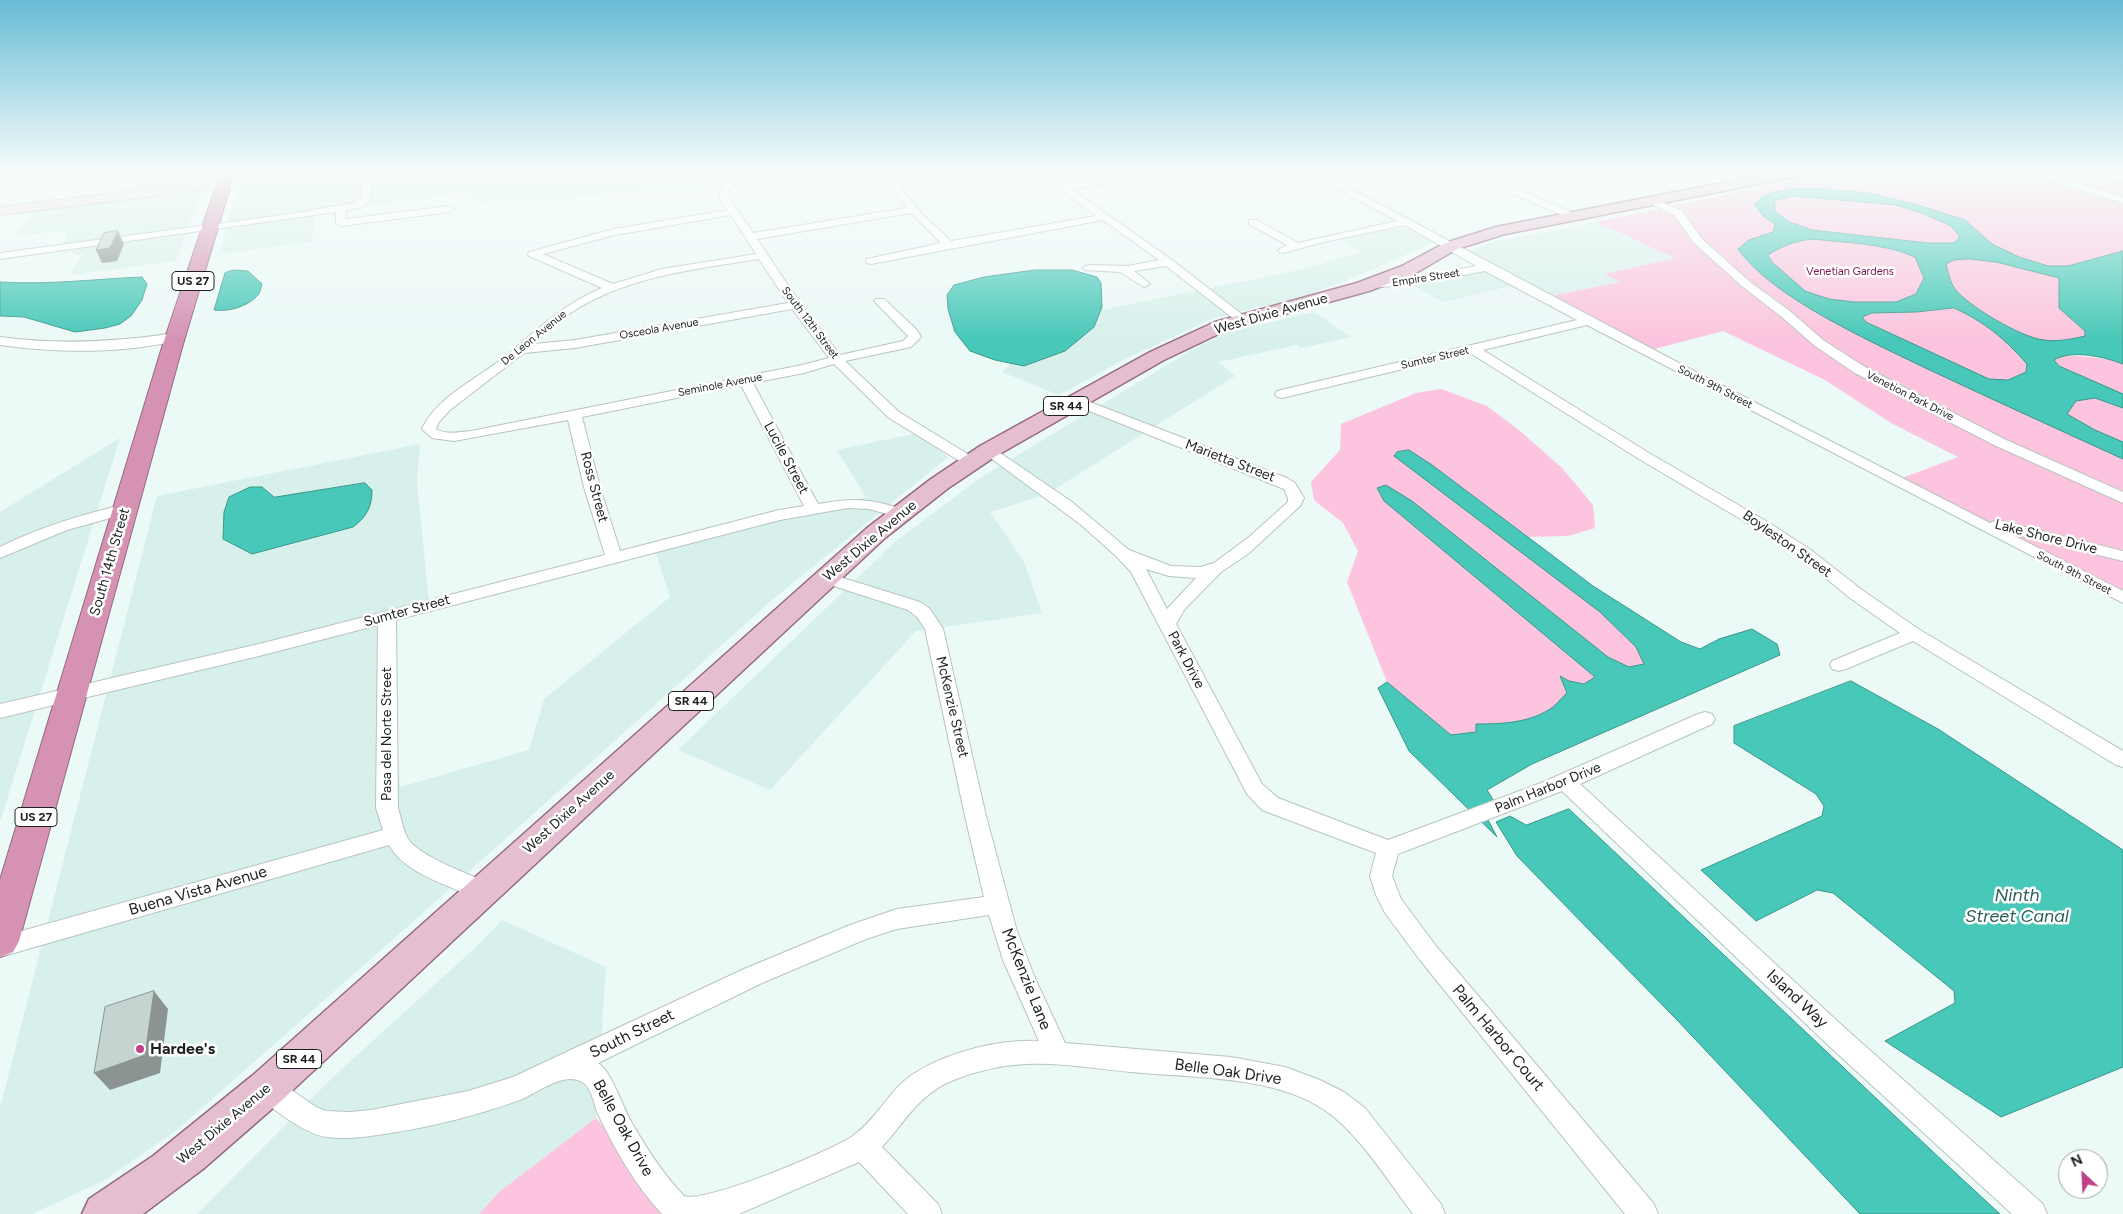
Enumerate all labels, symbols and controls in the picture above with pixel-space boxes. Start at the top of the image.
park label: Venetian Gardens [1806,265,1894,279]
street label: Empire Street [1391,266,1461,290]
road number: US 27 [172,272,214,290]
street label: South 12th Street [779,284,841,362]
street label: West Dixie Avenue [1212,290,1330,338]
street label: De Leon Avenue [499,308,569,368]
street label: Osceola Avenue [618,316,700,342]
street label: Sumter Street [1400,344,1470,372]
street label: South 9th Street [1675,362,1755,412]
street label: Venetion Park Drive [1864,368,1956,424]
street label: Seminole Avenue [677,370,763,400]
road number: SR 44 [1044,396,1088,416]
street label: Lucile Street [760,419,812,497]
street label: Marietta Street [1183,436,1277,486]
street label: Ross Street [576,450,612,524]
street label: West Dixie Avenue [820,497,920,585]
street label: South 14th Street [87,506,133,618]
street label: Boyleston Street [1739,507,1835,581]
street label: Lake Shore Drive [1993,516,2099,558]
street label: South 9th Street [2034,548,2114,598]
street label: Sumter Street [362,591,452,631]
street label: Park Drive [1164,628,1208,692]
street label: McKenzie Street [932,655,972,759]
street label: Pasa del Norte Street [379,667,395,801]
road number: SR 44 [668,691,714,710]
street label: Palm Harbor Drive [1493,759,1603,817]
street label: West Dixie Avenue [520,767,618,857]
road number: US 27 [15,808,57,826]
street label: Buena Vista Avenue [127,862,269,920]
water label: Ninth Street Canal [1965,885,2069,928]
street label: McKenzie Lane [997,925,1055,1033]
street label: Island Way [1762,966,1832,1032]
street label: Palm Harbor Court [1448,981,1548,1095]
street label: South Street [587,1005,677,1063]
place label: Hardee's [150,1039,215,1059]
marker: Hardee's [134,1043,146,1055]
road number: SR 44 [276,1050,322,1068]
street label: Belle Oak Drive [1173,1055,1283,1089]
street label: Belle Oak Drive [589,1076,657,1180]
street label: West Dixie Avenue [174,1080,274,1168]
north arrow [2058,1149,2108,1199]
text: N [2068,1151,2085,1171]

